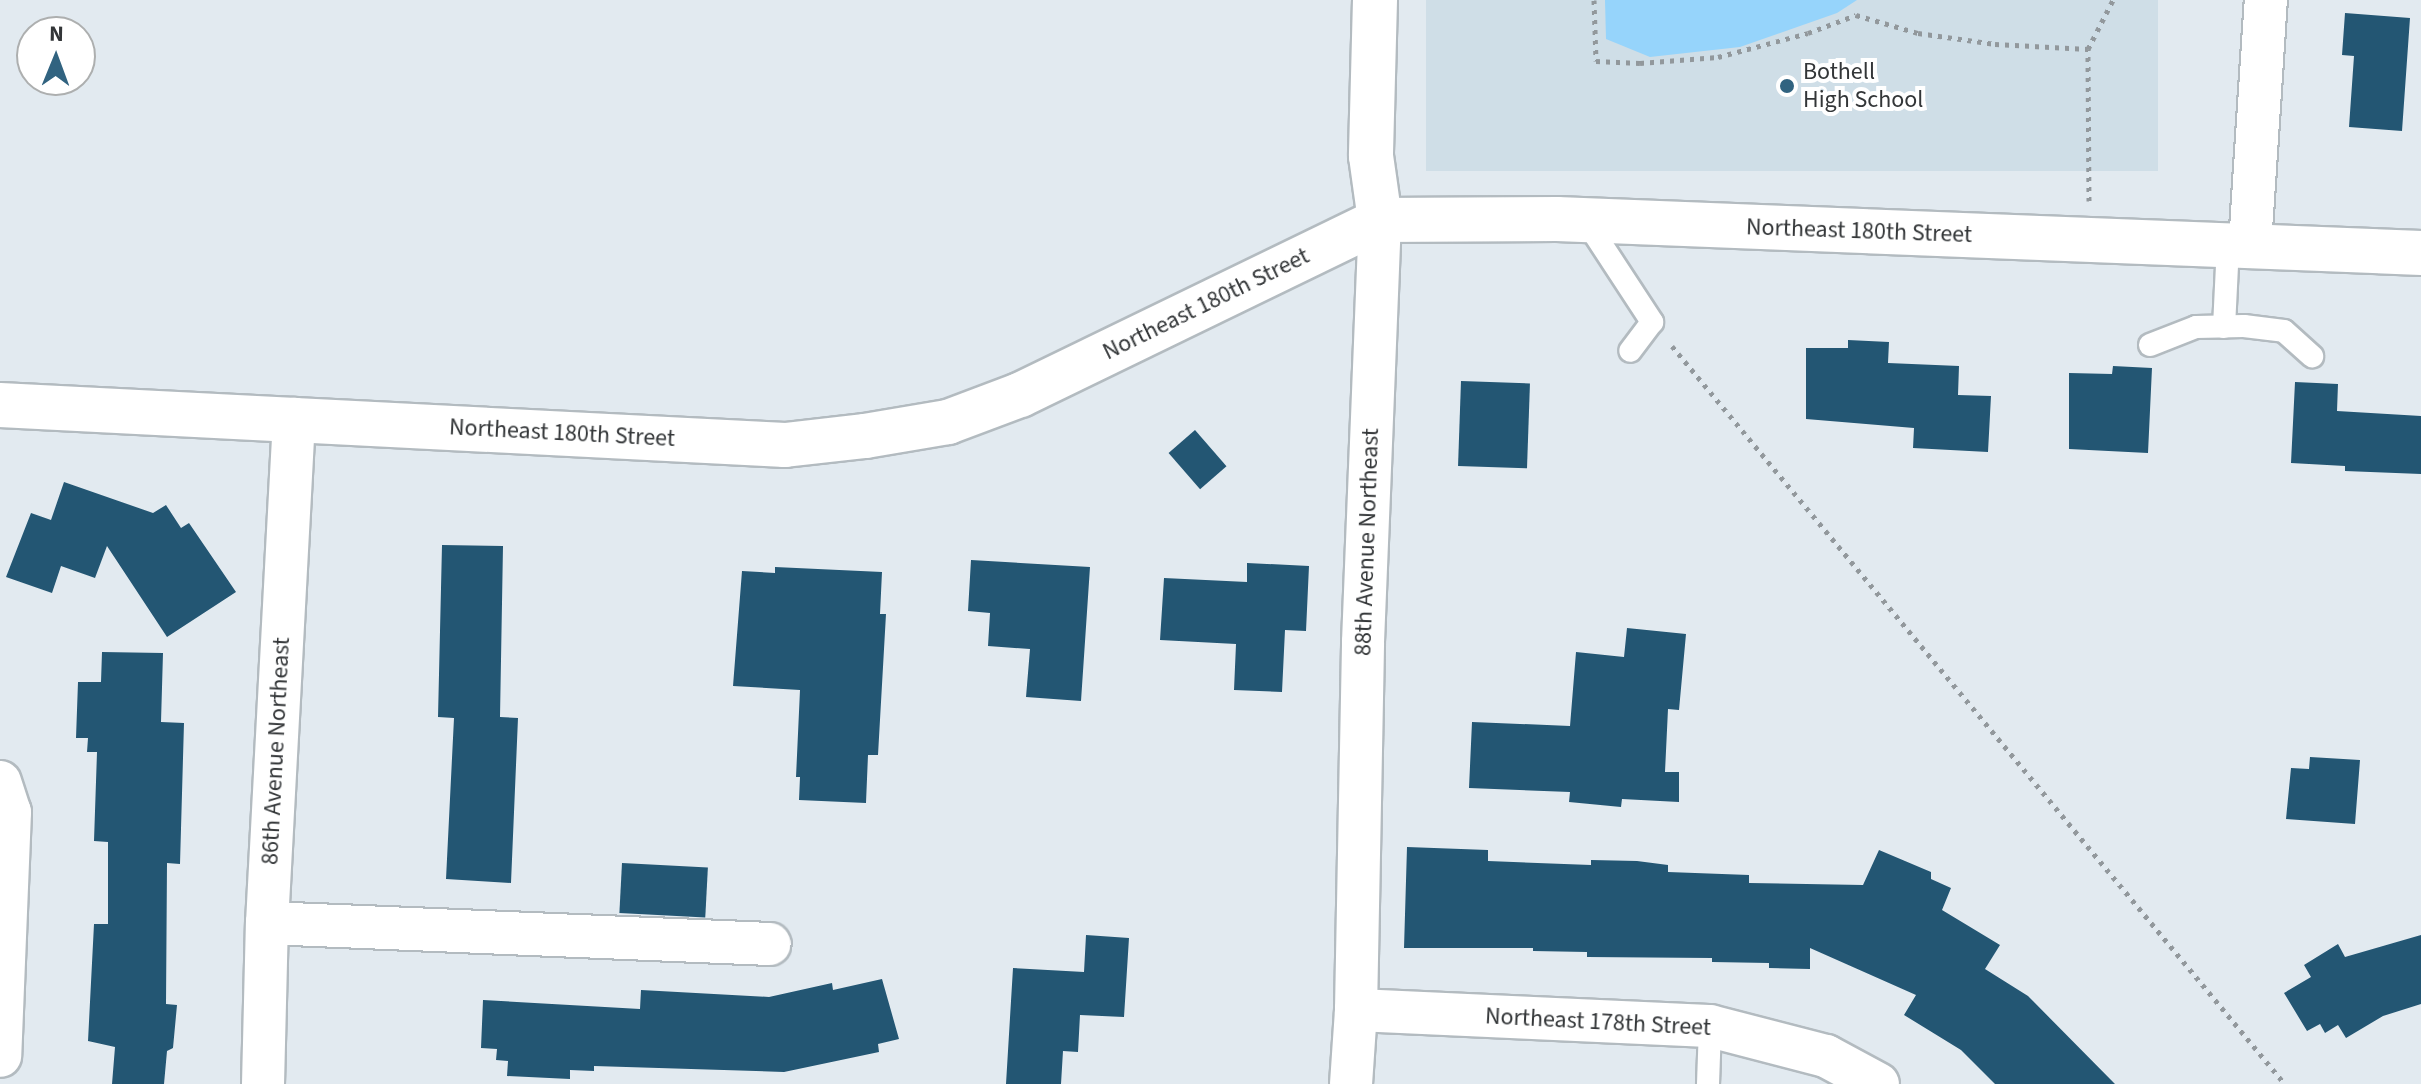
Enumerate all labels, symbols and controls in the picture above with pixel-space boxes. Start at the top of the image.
north arrow [16,16,96,96]
text: N [49,18,64,50]
place label: Bothell High School [1803,58,1923,114]
marker: Bothell High School [1778,77,1796,95]
street label: Northeast 180th Street [1746,213,1972,249]
street label: Northeast 180th Street [1098,242,1314,366]
street label: Northeast 180th Street [448,413,676,453]
street label: 88th Avenue Northeast [1349,428,1385,656]
street label: 86th Avenue Northeast [256,636,296,866]
street label: Northeast 178th Street [1484,1002,1712,1042]

